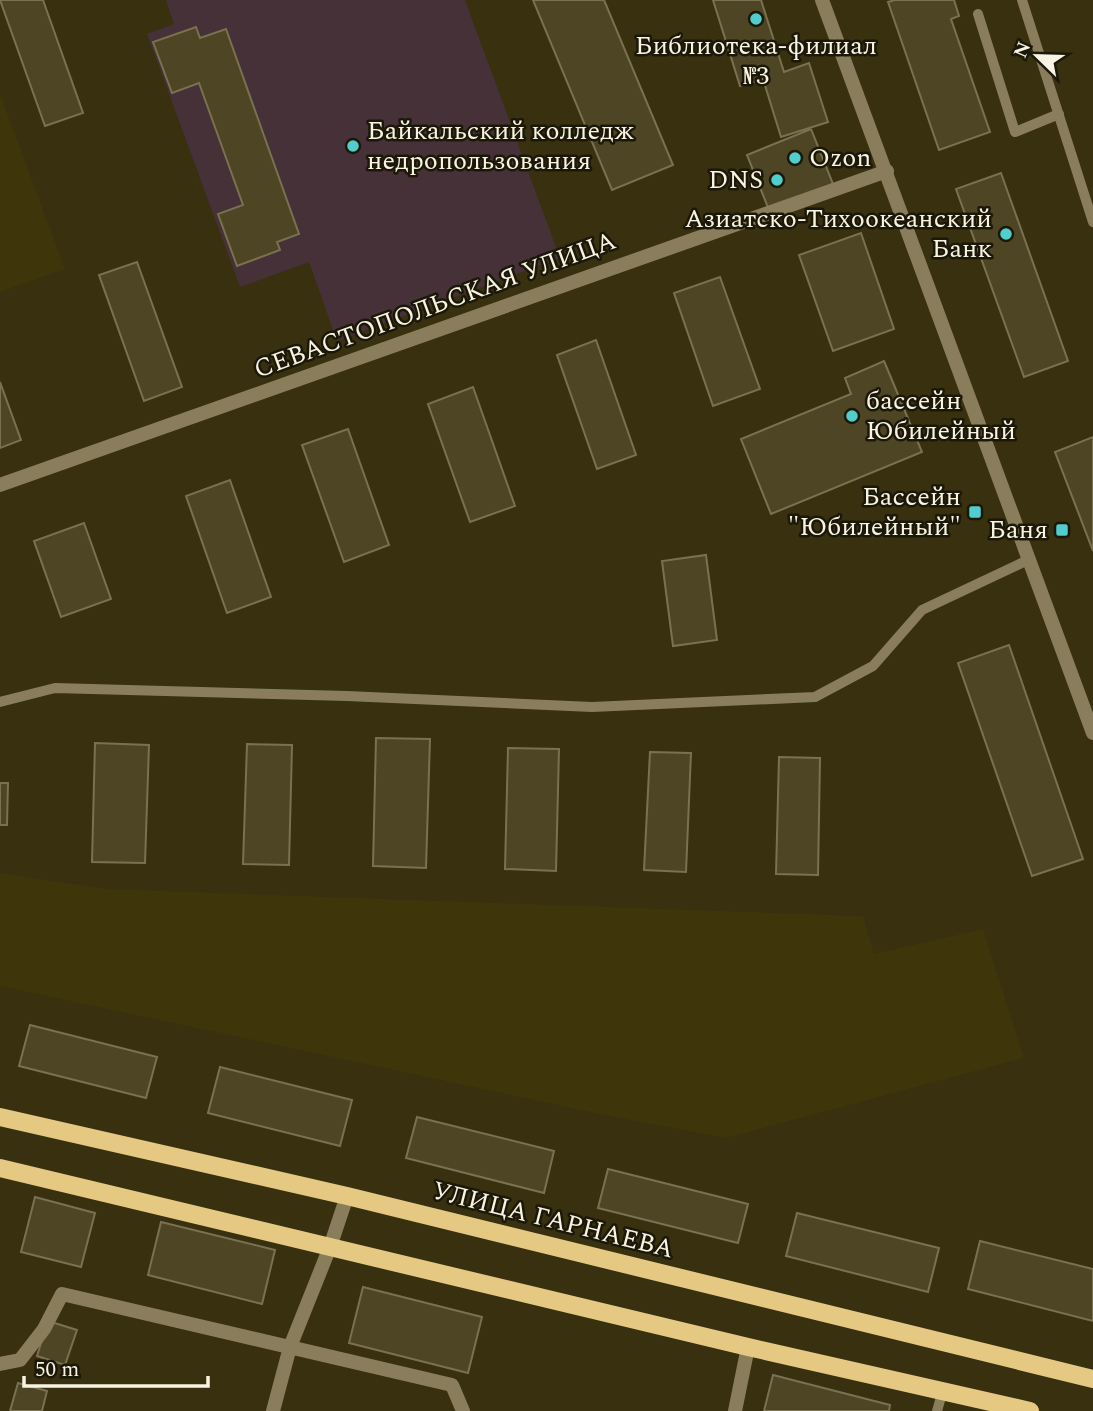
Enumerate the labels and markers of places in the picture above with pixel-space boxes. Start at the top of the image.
marker: Библиотека-филиал №3 [748,11,764,27]
place label: Библиотека-филиал №3 [635,26,877,96]
place label: Байкальский колледж недропользования [367,111,634,181]
marker: Байкальский колледж недропользования [345,138,361,154]
place label: Ozon [809,138,871,178]
marker: Ozon [787,150,803,166]
place label: DNS [708,160,763,200]
marker: DNS [769,172,785,188]
place label: Азиатско-Тихоокеанский Банк [685,199,992,269]
marker: Азиатско-Тихоокеанский Банк [998,226,1014,242]
place label: бассейн Юбилейный [866,381,1016,451]
marker: бассейн Юбилейный [844,408,860,424]
place label: Бассейн "Юбилейный" [788,477,961,547]
marker: Бассейн "Юбилейный" [967,504,983,520]
place label: Баня [988,510,1048,550]
marker: Баня [1054,522,1070,538]

